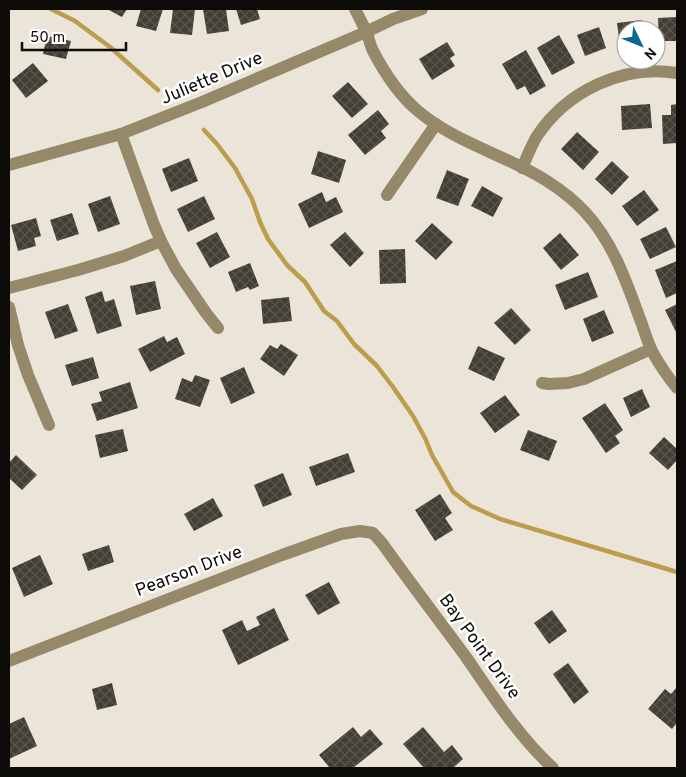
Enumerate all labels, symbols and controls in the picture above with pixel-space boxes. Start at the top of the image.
scale bar [22,20,126,52]
north arrow [616,20,666,70]
text: 50 m [30,29,65,48]
text: N [640,43,659,62]
street label: Juliette Drive [158,47,266,111]
street label: Pearson Drive [132,541,246,603]
street label: Bay Point Drive [433,590,525,704]

